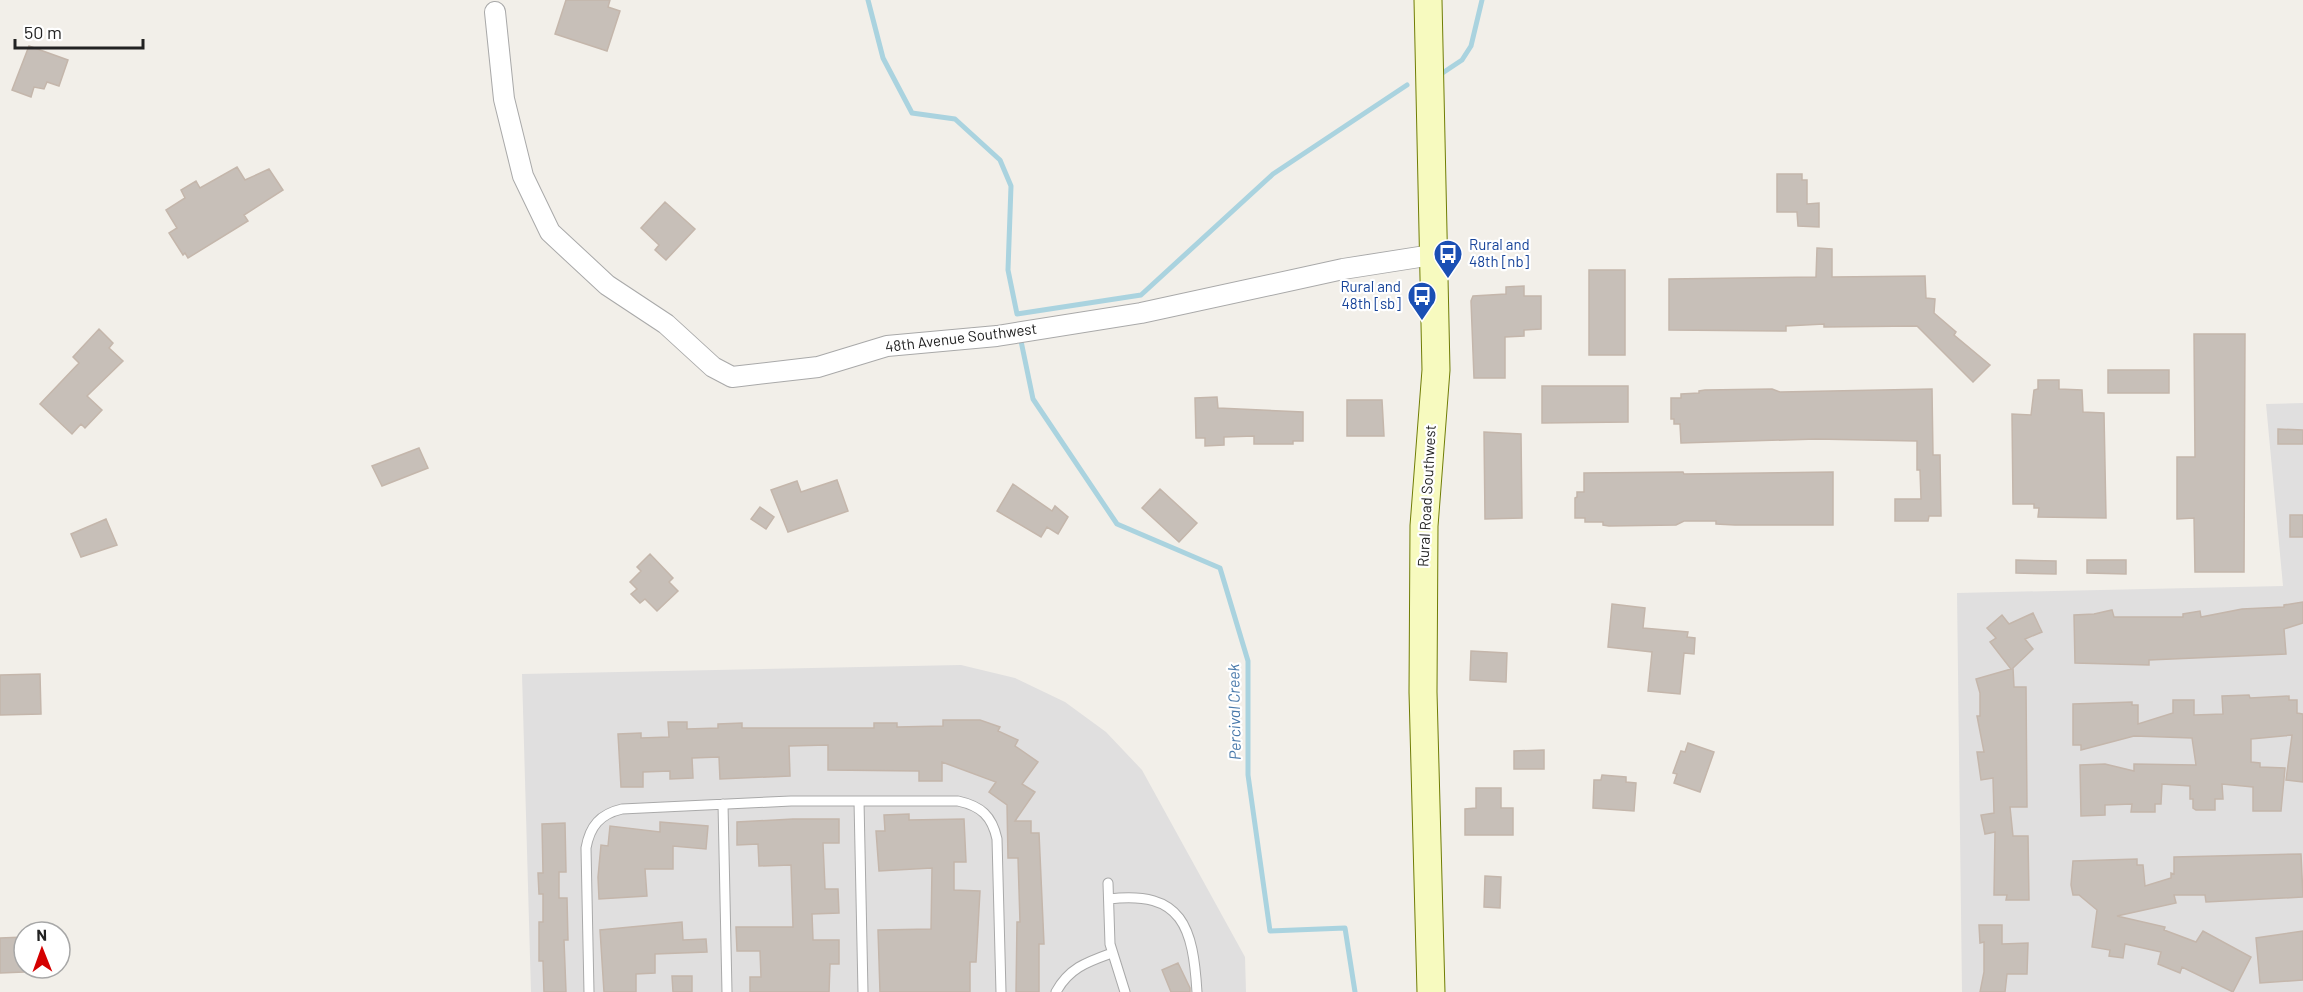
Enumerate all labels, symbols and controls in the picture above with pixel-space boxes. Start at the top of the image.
scale bar [15,12,142,50]
text: 50 m [24,21,62,43]
place label: Rural and 48th [nb] [1469,235,1530,270]
bus stop icon: Rural and 48th [nb] [1432,238,1464,280]
place label: Rural and 48th [sb] [1340,277,1401,312]
bus stop icon: Rural and 48th [sb] [1406,280,1438,322]
street label: 48th Avenue Southwest [884,319,1038,355]
street label: Rural Road Southwest [1413,424,1439,568]
water label: Percival Creek [1223,664,1244,760]
north arrow [12,920,72,980]
text: N [36,925,47,944]

